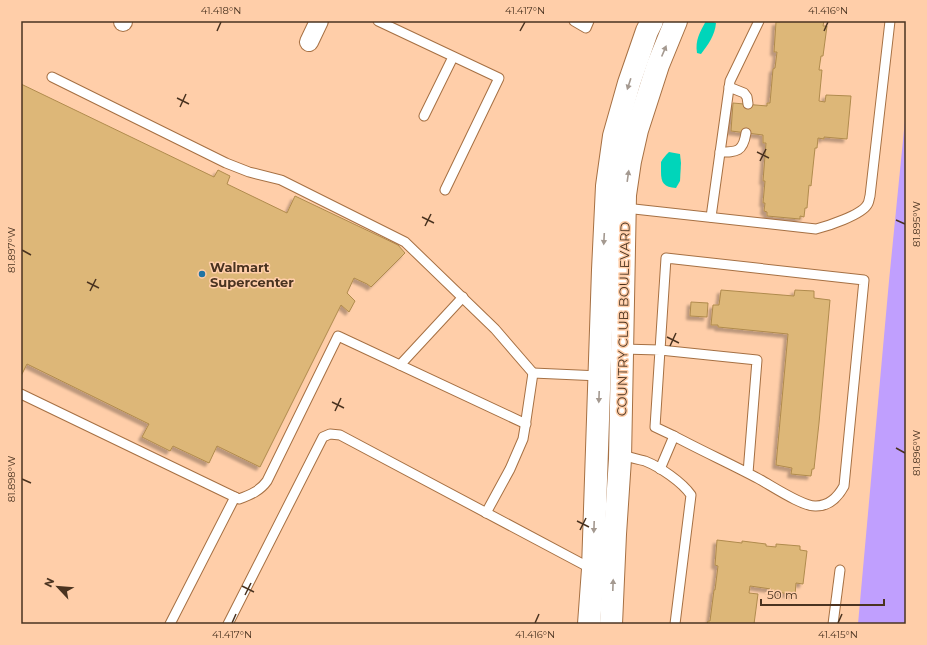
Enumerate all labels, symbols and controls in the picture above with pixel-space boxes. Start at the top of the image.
text: 41.418°N [201,4,241,17]
text: 41.417°N [505,4,545,17]
text: 41.416°N [808,4,848,17]
one-way arrow [661,44,667,56]
one-way arrow [626,78,632,90]
one-way arrow [625,169,631,182]
text: 81.895°W [910,201,923,247]
street label: COUNTRY CLUB BOULEVARD [613,221,633,416]
text: 81.897°W [5,227,18,273]
one-way arrow [601,233,607,246]
place label: Walmart Supercenter [210,259,294,290]
marker: Walmart Supercenter [197,269,207,279]
one-way arrow [595,391,602,403]
text: 81.896°W [910,430,923,476]
text: 81.898°W [5,456,18,502]
one-way arrow [591,521,598,533]
north arrow [38,567,78,607]
text: N [41,576,57,590]
one-way arrow [610,578,616,591]
scale bar [761,581,884,607]
text: 50 m [767,587,798,602]
text: 41.417°N [212,628,252,641]
text: 41.416°N [515,628,555,641]
text: 41.415°N [818,628,858,641]

